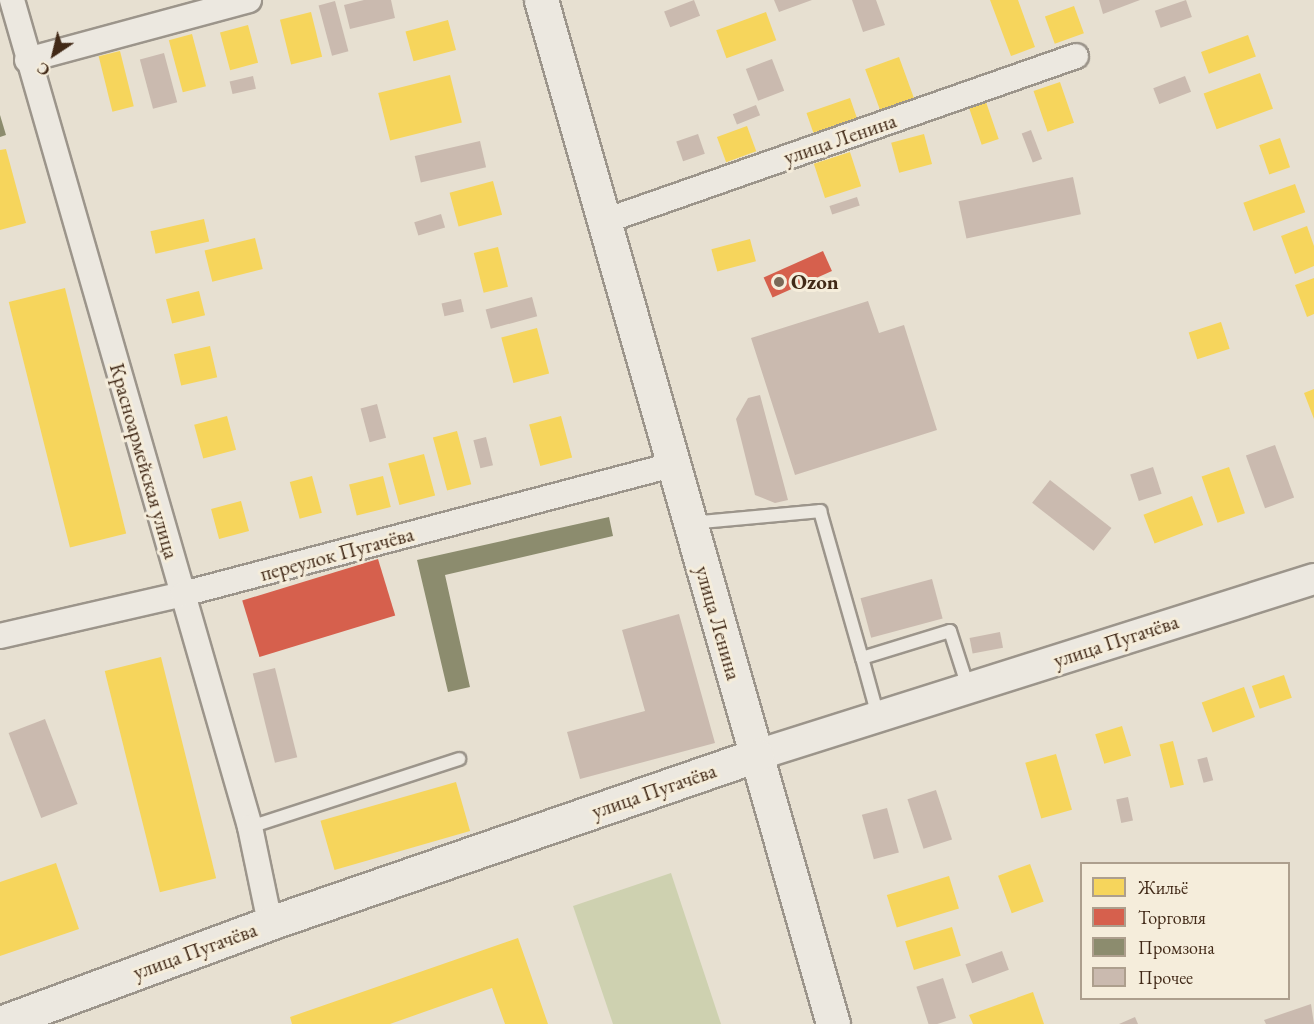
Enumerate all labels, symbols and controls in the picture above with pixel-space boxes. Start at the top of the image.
north arrow [24,24,84,84]
text: С [33,57,54,81]
street label: улица Ленина [780,108,900,170]
place label: Ozon [791,269,839,295]
marker: Ozon [772,275,786,289]
street label: Красноармейская улица [104,360,184,562]
street label: переулок Пугачёва [257,521,417,587]
street label: улица Ленина [690,563,746,683]
street label: улица Пугачёва [1050,609,1182,673]
street label: улица Пугачёва [588,758,720,824]
legend [1080,862,1290,1000]
text: Жильё [1138,876,1188,899]
text: Торговля [1138,906,1206,929]
street label: улица Пугачёва [130,917,260,985]
text: Промзона [1138,936,1215,959]
text: Прочее [1138,966,1193,989]

